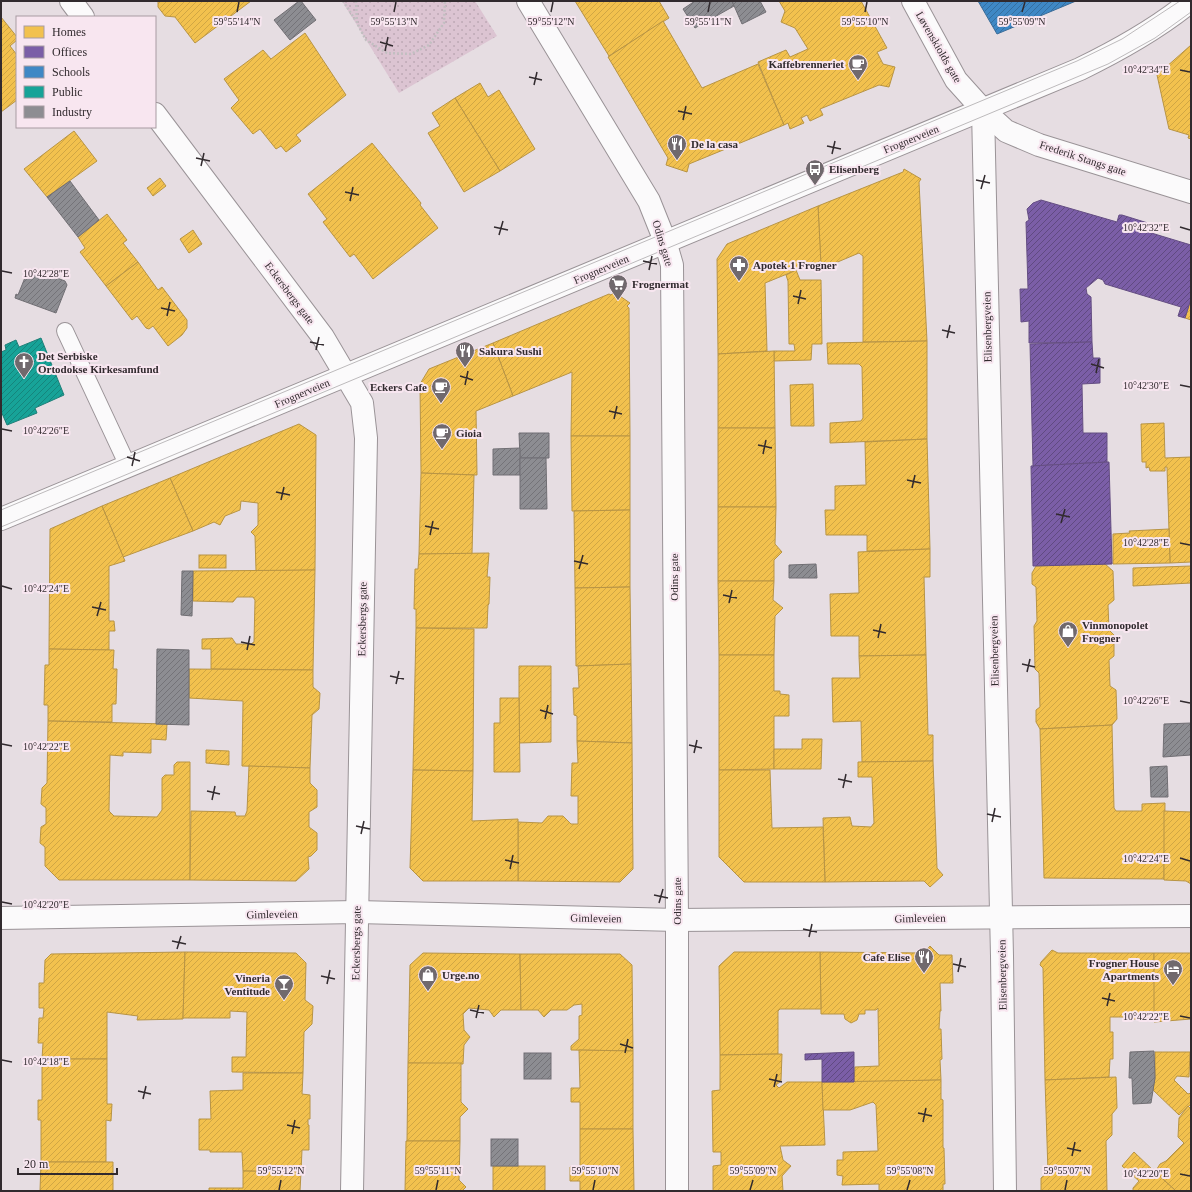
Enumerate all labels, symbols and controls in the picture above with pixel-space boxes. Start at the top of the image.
street label: Løvenskiolds gate [914,9,964,85]
legend [16,16,156,128]
text: 59°55'14"N [213,16,261,27]
text: 59°55'13"N [370,16,418,27]
text: 59°55'12"N [527,16,575,27]
text: 59°55'11"N [685,16,731,27]
text: 59°55'10"N [841,16,889,27]
text: 59°55'09"N [998,16,1046,27]
text: Homes [52,25,86,39]
text: Offices [52,45,87,59]
cafe icon: Kaffebrenneriet [847,53,869,81]
place label: Kaffebrenneriet [768,58,844,70]
text: 10°42'34"E [1123,64,1169,75]
text: Schools [52,65,90,79]
text: Public [52,85,83,99]
text: Industry [52,105,92,119]
street label: Frognerveien [882,122,941,156]
restaurant icon: De la casa [666,133,688,161]
place label: De la casa [691,138,739,150]
street label: Frederik Stangs gate [1038,138,1128,178]
bus stop icon: Elisenberg [804,158,826,186]
place label: Elisenberg [829,163,880,175]
street label: Odins gate [650,219,676,268]
text: 10°42'32"E [1123,222,1169,233]
street label: Frognerveien [572,252,631,286]
pharmacy icon: Apotek 1 Frogner [728,254,750,282]
place label: Apotek 1 Frogner [753,259,837,271]
street label: Eckersbergs gate [263,260,317,326]
text: 10°42'28"E [23,268,69,279]
supermarket icon: Frognermat [607,273,629,301]
place label: Frognermat [632,278,689,290]
street label: Elisenbergveien [980,291,994,362]
restaurant icon: Sakura Sushi [454,340,476,368]
place label: Sakura Sushi [479,345,542,357]
place label: Det Serbiske Ortodokse Kirkesamfund [38,350,159,375]
church icon: Det Serbiske Ortodokse Kirkesamfund [13,351,35,379]
street label: Frognerveien [273,376,332,410]
cafe icon: Eckers Cafe [430,376,452,404]
text: 10°42'30"E [1123,380,1169,391]
place label: Eckers Cafe [370,381,427,393]
cafe icon: Gioia [431,422,453,450]
text: 10°42'26"E [23,425,69,436]
place label: Gioia [456,427,482,439]
text: 10°42'28"E [1123,537,1169,548]
street label: Odins gate [668,553,680,601]
street label: Eckersbergs gate [355,581,369,656]
text: 10°42'24"E [23,583,69,594]
street label: Elisenbergveien [987,615,1001,686]
place label: Vinmonopolet Frogner [1082,619,1149,644]
shop icon: Vinmonopolet Frogner [1057,620,1079,648]
text: 10°42'26"E [1123,695,1169,706]
text: 10°42'22"E [23,741,69,752]
text: 10°42'24"E [1123,853,1169,864]
street label: Odins gate [671,877,683,925]
text: 10°42'20"E [23,899,69,910]
street label: Eckersbergs gate [349,905,363,980]
street label: Gimleveien [246,908,298,920]
street label: Gimleveien [570,912,622,924]
street label: Gimleveien [894,912,946,924]
street label: Elisenbergveien [995,939,1009,1010]
restaurant icon: Cafe Elise [913,946,935,974]
place label: Cafe Elise [863,951,910,963]
place label: Frogner House Apartments [1089,957,1160,982]
hotel icon: Frogner House Apartments [1162,958,1184,986]
shop icon: Urge.no [417,964,439,992]
place label: Urge.no [442,969,480,981]
place label: Vineria Ventitude [225,972,270,997]
bar icon: Vineria Ventitude [273,973,295,1001]
text: 10°42'22"E [1123,1011,1169,1022]
text: 10°42'18"E [23,1056,69,1067]
scale bar [18,1150,117,1176]
text: 20 m [24,1157,49,1171]
text: 59°55'12"N [257,1165,305,1176]
text: 59°55'11"N [415,1165,461,1176]
text: 59°55'10"N [571,1165,619,1176]
text: 59°55'09"N [729,1165,777,1176]
text: 59°55'08"N [886,1165,934,1176]
text: 59°55'07"N [1043,1165,1091,1176]
text: 10°42'20"E [1123,1168,1169,1179]

